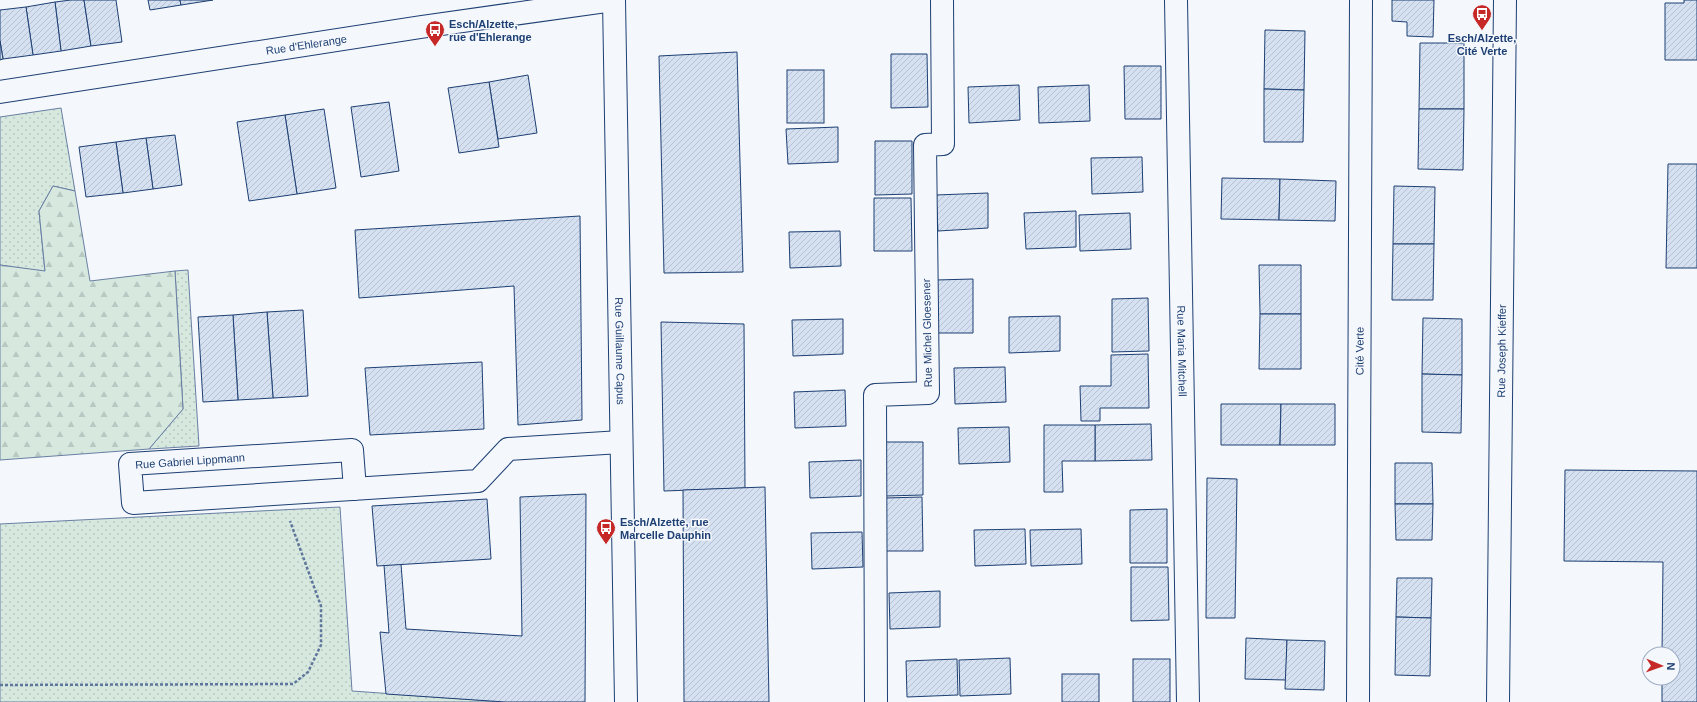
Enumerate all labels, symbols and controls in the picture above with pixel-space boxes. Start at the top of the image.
bus stop icon: Esch/Alzette, Cité Verte [1471,3,1493,31]
place label: Esch/Alzette, rue d'Ehlerange [449,18,532,43]
bus stop icon: Esch/Alzette, rue d'Ehlerange [424,19,446,47]
place label: Esch/Alzette, Cité Verte [1448,32,1516,57]
street label: Rue d'Ehlerange [265,33,348,57]
street label: Rue Michel Gloesener [920,278,934,388]
street label: Rue Guillaume Capus [613,297,627,405]
street label: Rue Joseph Kieffer [1495,304,1508,398]
street label: Rue Maria Mitchell [1175,305,1189,397]
street label: Cité Verte [1353,327,1366,375]
street label: Rue Gabriel Lippmann [135,451,245,471]
place label: Esch/Alzette, rue Marcelle Dauphin [620,516,711,541]
bus stop icon: Esch/Alzette, rue Marcelle Dauphin [595,517,617,545]
north arrow [1641,646,1681,686]
text: N [1665,662,1677,671]

